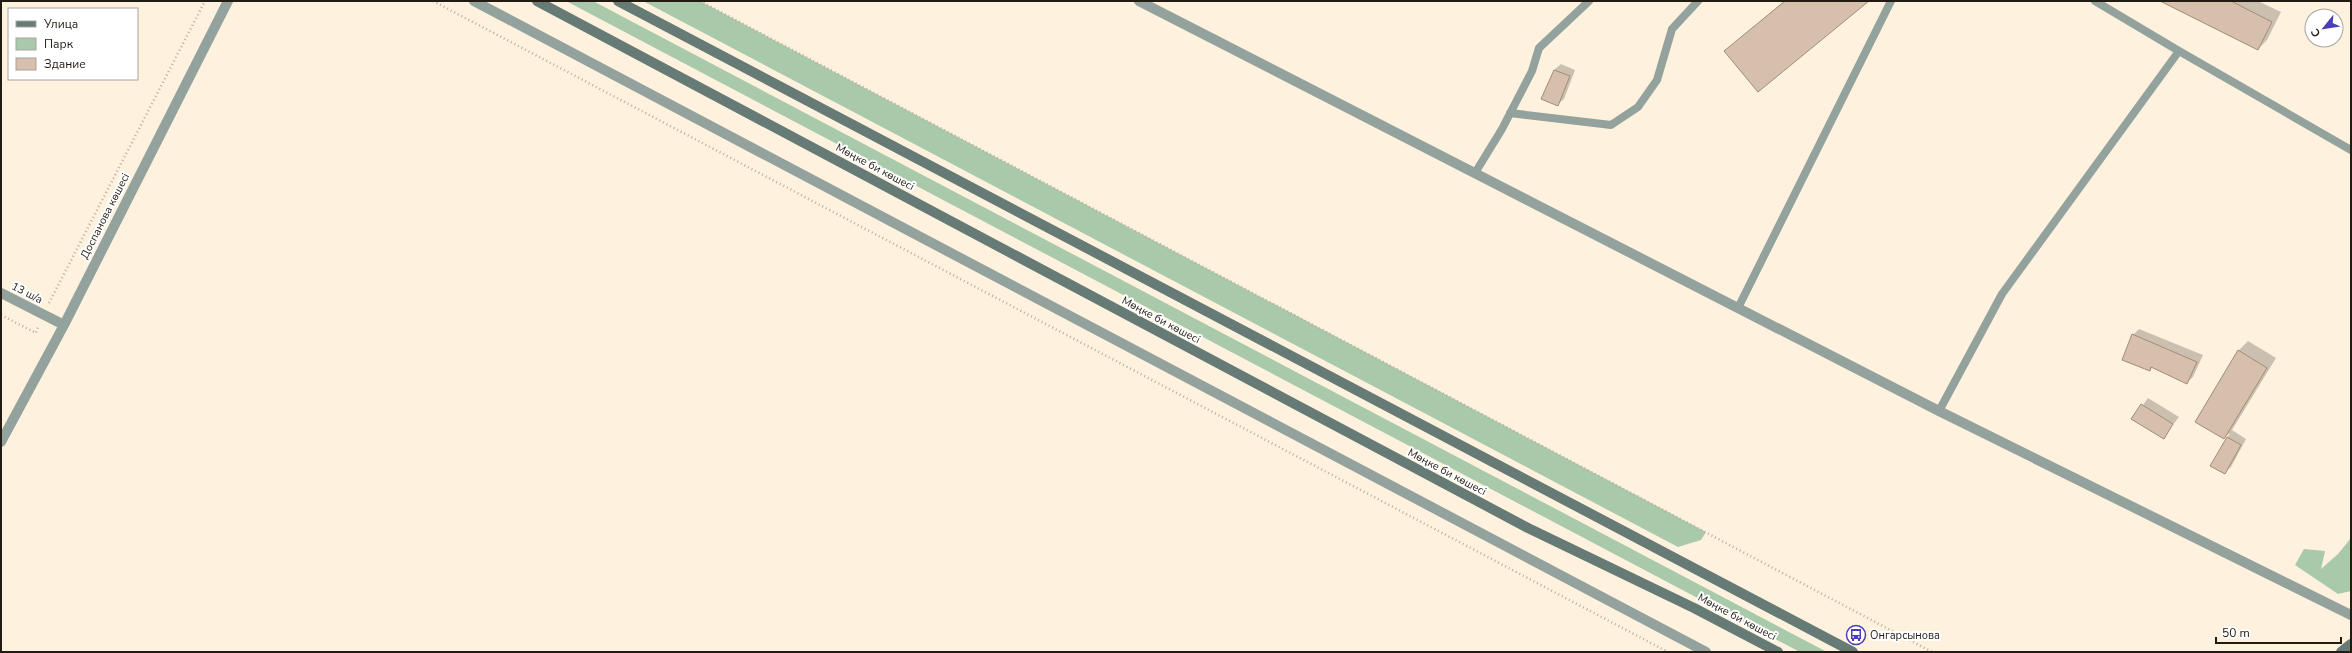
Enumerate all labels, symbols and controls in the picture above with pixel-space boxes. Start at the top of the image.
legend [8,8,138,80]
north arrow [2304,8,2344,48]
text: Улица [43,16,78,32]
text: С [2307,25,2324,40]
text: Парк [44,36,74,52]
text: Здание [44,56,86,72]
street label: Мөңке би көшесі [833,140,917,194]
street label: Доспанова көшесі [77,171,133,261]
street label: 13 ш/а [9,279,45,307]
street label: Мөңке би көшесі [1119,293,1203,347]
street label: Мөңке би көшесі [1405,445,1489,499]
street label: Мөңке би көшесі [1695,590,1779,644]
scale bar [2216,619,2341,645]
bus stop icon: Онгарсынова [1845,624,1867,646]
text: 50 m [2222,625,2250,641]
place label: Онгарсынова [1870,628,1940,643]

